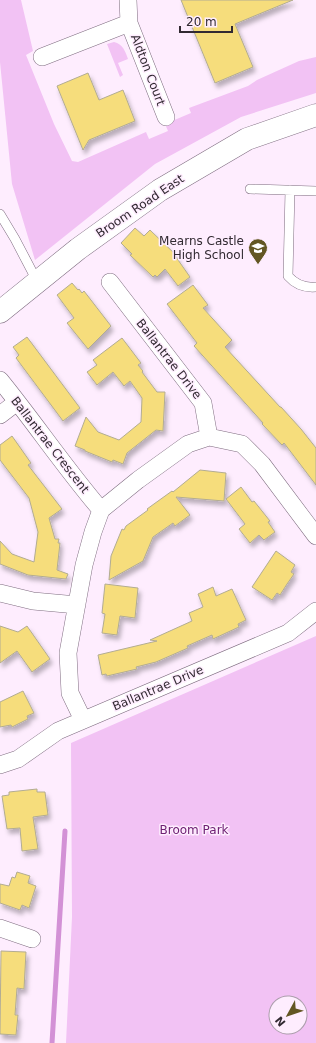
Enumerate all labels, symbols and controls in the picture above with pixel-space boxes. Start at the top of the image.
scale bar [180,8,232,34]
text: 20 m [186,15,217,29]
street label: Aldton Court [128,32,168,108]
street label: Broom Road East [93,171,187,241]
place label: Mearns Castle High School [159,234,244,262]
school or university icon: Mearns Castle High School [247,237,269,265]
street label: Ballantrae Drive [133,316,205,402]
street label: Ballantrae Crescent [8,394,92,496]
street label: Ballantrae Drive [110,663,206,713]
park label: Broom Park [159,823,229,837]
north arrow [268,995,308,1035]
text: N [273,1013,289,1029]

